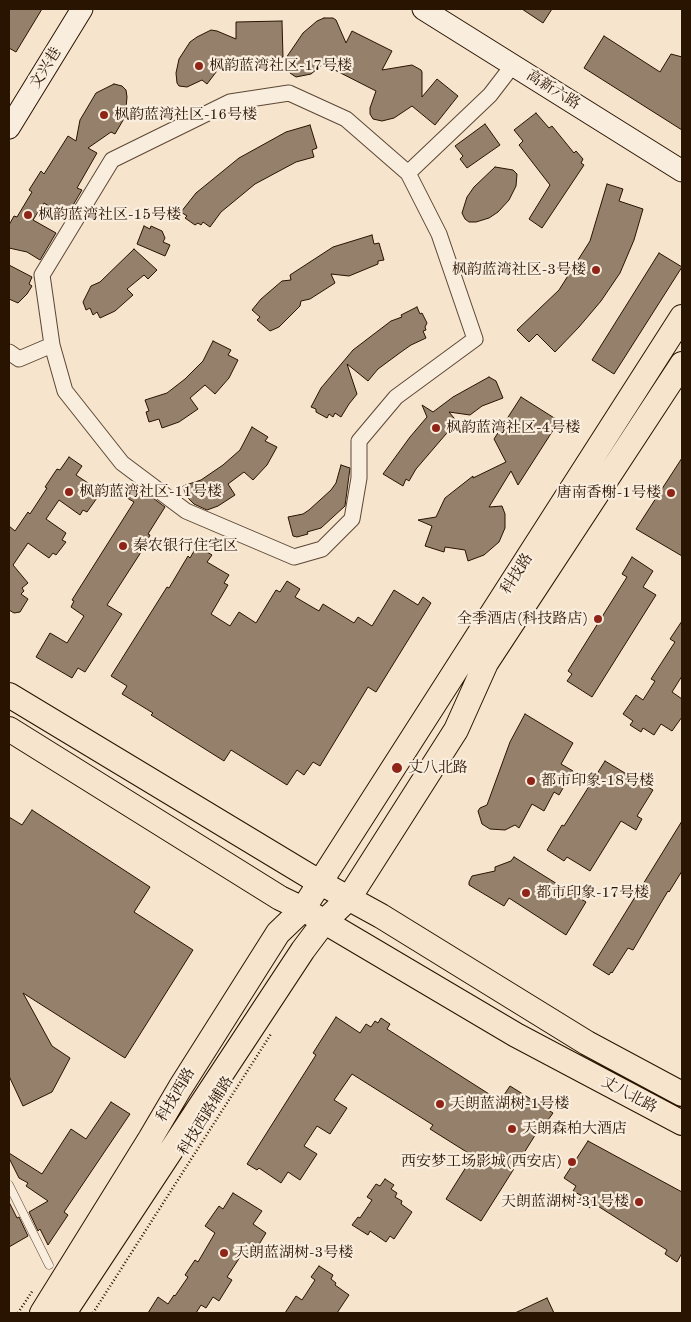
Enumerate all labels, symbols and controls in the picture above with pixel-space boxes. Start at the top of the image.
street label: 文兴巷 [26,44,66,92]
place label: 枫韵蓝湾社区-17号楼 [209,57,352,75]
marker: 枫韵蓝湾社区-17号楼 [193,60,205,72]
street label: 高新六路 [523,66,583,114]
place label: 枫韵蓝湾社区-16号楼 [114,106,257,124]
marker: 枫韵蓝湾社区-16号楼 [98,109,110,121]
place label: 枫韵蓝湾社区-15号楼 [38,206,181,224]
marker: 枫韵蓝湾社区-15号楼 [22,209,34,221]
place label: 枫韵蓝湾社区-3号楼 [452,261,586,279]
marker: 枫韵蓝湾社区-3号楼 [590,264,602,276]
place label: 枫韵蓝湾社区-4号楼 [446,419,580,437]
marker: 枫韵蓝湾社区-4号楼 [430,422,442,434]
place label: 枫韵蓝湾社区-11号楼 [79,483,222,501]
place label: 唐南香榭-1号楼 [557,484,661,502]
marker: 枫韵蓝湾社区-11号楼 [63,486,75,498]
marker: 唐南香榭-1号楼 [665,487,677,499]
place label: 秦农银行住宅区 [133,537,238,555]
marker: 秦农银行住宅区 [117,540,129,552]
street label: 科技路 [497,550,537,598]
place label: 全季酒店(科技路店) [457,610,588,628]
marker: 全季酒店(科技路店) [592,613,604,625]
place label: 丈八北路 [408,759,468,777]
marker: 丈八北路 [390,761,404,775]
place label: 都市印象-18号楼 [541,772,654,790]
marker: 都市印象-18号楼 [525,775,537,787]
place label: 都市印象-17号楼 [536,884,649,902]
marker: 都市印象-17号楼 [520,887,532,899]
street label: 科技西路 [153,1065,199,1125]
street label: 科技西路辅路 [175,1073,237,1159]
street label: 丈八北路 [598,1073,660,1117]
place label: 天朗蓝湖树-1号楼 [450,1095,569,1113]
marker: 天朗蓝湖树-1号楼 [434,1098,446,1110]
place label: 天朗森柏大酒店 [522,1120,627,1138]
marker: 天朗森柏大酒店 [506,1123,518,1135]
place label: 西安梦工场影城(西安店) [401,1153,562,1171]
marker: 西安梦工场影城(西安店) [566,1156,578,1168]
place label: 天朗蓝湖树-31号楼 [501,1193,629,1211]
marker: 天朗蓝湖树-31号楼 [633,1196,645,1208]
place label: 天朗蓝湖树-3号楼 [234,1244,353,1262]
marker: 天朗蓝湖树-3号楼 [218,1247,230,1259]

